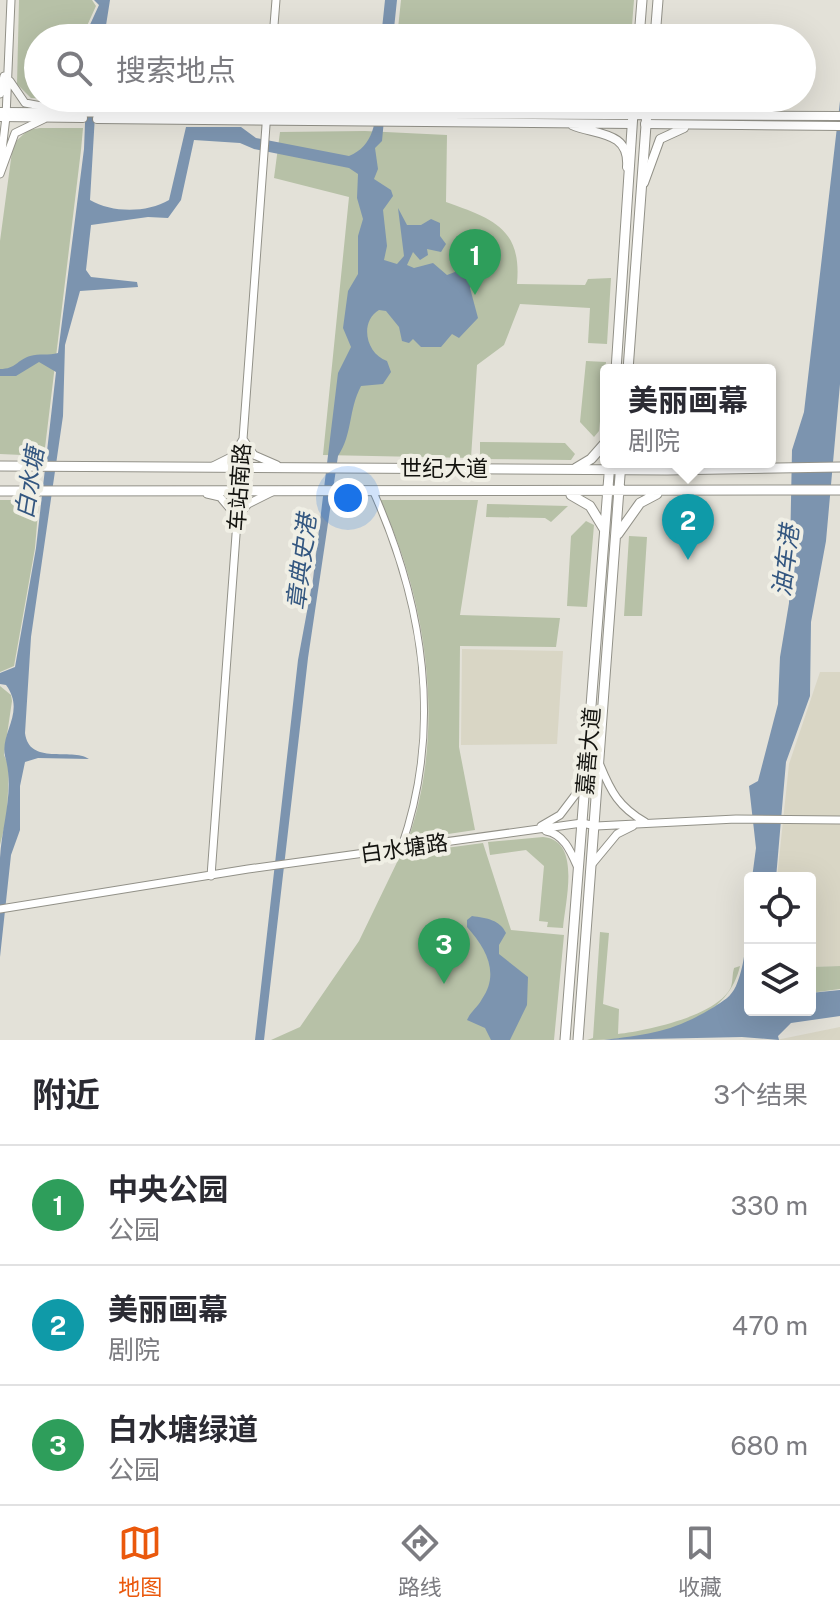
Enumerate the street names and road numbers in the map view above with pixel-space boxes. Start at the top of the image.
street label: 车站南路 [223,442,255,532]
street label: 世纪大道 [400,455,488,481]
street label: 嘉善大道 [571,706,605,796]
street label: 白水塘路 [359,829,449,867]

